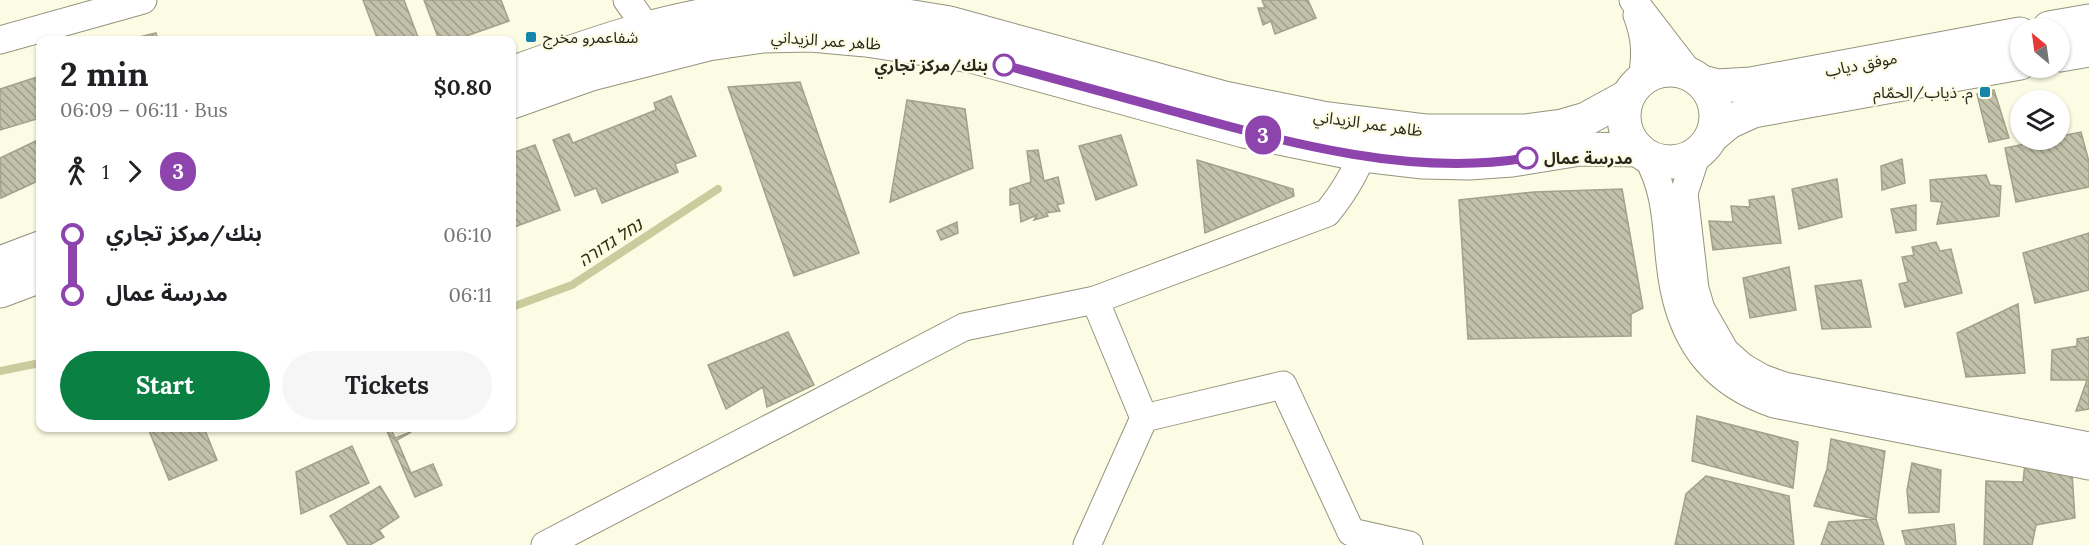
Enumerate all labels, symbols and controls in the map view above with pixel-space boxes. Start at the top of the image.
north arrow [2010,18,2070,78]
map controls [2010,18,2070,150]
street label: ظاهر عمر الزيداني [770,26,882,57]
place label: شفاعمرو مخرج [543,27,638,50]
marker: شفاعمرو مخرج [524,30,538,44]
street label: موفق دياب [1823,47,1899,82]
text: 2 min [60,53,148,95]
marker: بنك/مركز تجاري [993,54,1015,76]
place label: بنك/مركز تجاري [874,55,988,79]
text: $0.80 [434,73,492,101]
place label: م. ذياب/الحمّام [1873,82,1973,105]
marker: م. ذياب/الحمّام [1978,85,1992,99]
button: layers [2010,90,2070,150]
text: 06:09 – 06:11 · Bus [60,97,228,122]
street label: ظاهر عمر الزيداني [1312,105,1424,143]
line badge: 3 [1244,116,1282,154]
text: 3 [1257,122,1269,149]
marker: مدرسة عمال [1516,147,1538,169]
place label: مدرسة عمال [1544,148,1633,168]
icon: walk [60,155,93,188]
icon: forward [118,155,151,188]
text: 3 [172,158,184,185]
text: 1 [102,159,109,184]
water label: נחל גדורה [573,212,648,271]
text: بنك/مركز تجاري [106,219,262,247]
text: 06:10 [443,222,492,247]
text: مدرسة عمال [106,279,228,307]
text: 06:11 [448,282,492,307]
button: Start [60,351,270,420]
button: Tickets [282,351,492,420]

